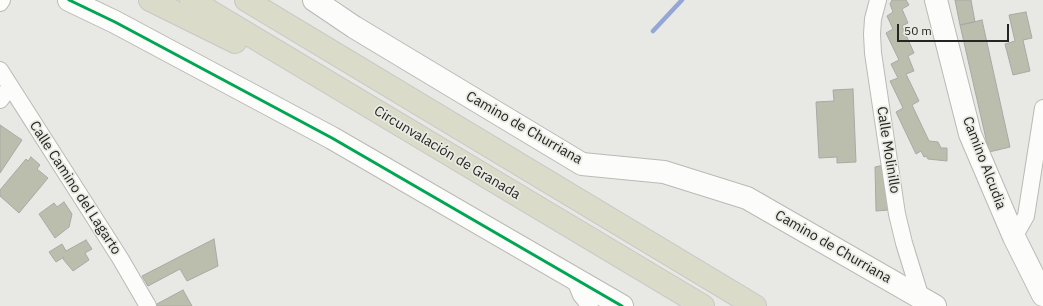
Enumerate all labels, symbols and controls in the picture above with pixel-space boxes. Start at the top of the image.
scale bar [899,16,1011,42]
text: 50 m [904,23,932,38]
street label: Camino de Churriana [463,88,585,168]
street label: Circunvalación de Granada [371,103,523,203]
street label: Calle Molinillo [873,105,903,195]
street label: Camino Alcudia [959,114,1009,212]
street label: Calle Camino del Lagarto [26,118,124,258]
street label: Camino de Churriana [772,207,894,287]

